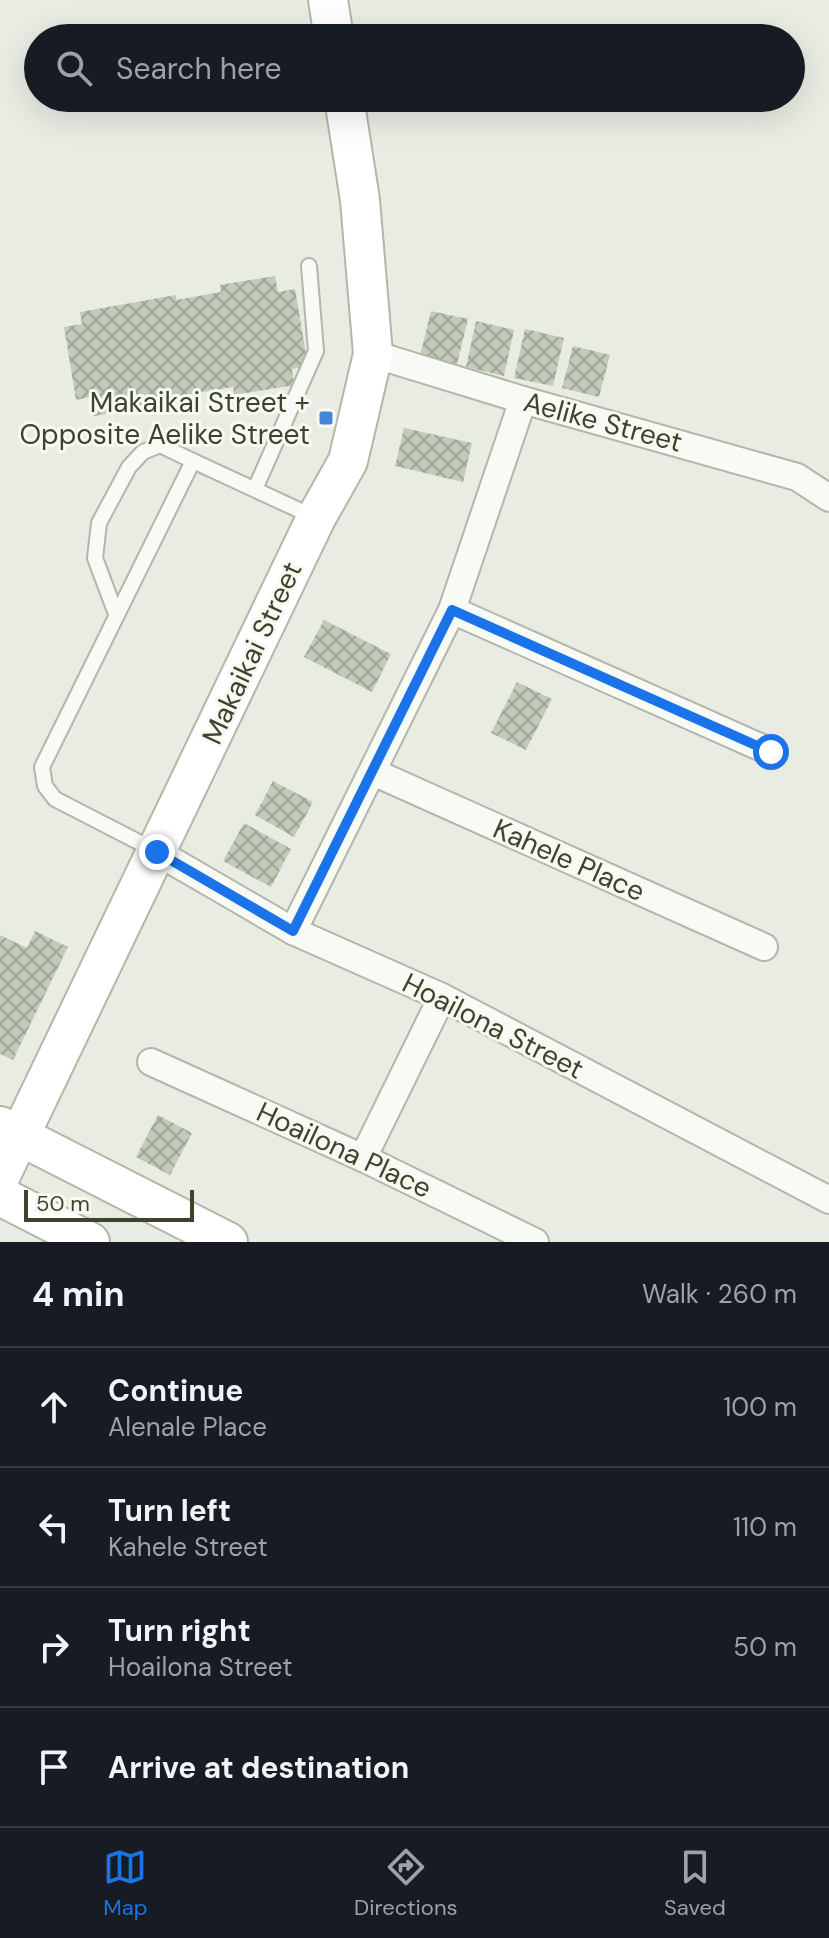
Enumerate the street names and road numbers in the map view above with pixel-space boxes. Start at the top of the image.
street label: Aelike Street [520,383,686,461]
street label: Makaikai Street [193,556,311,750]
street label: Kahele Place [487,810,651,910]
street label: Hoailona Street [396,964,590,1088]
street label: Hoailona Place [251,1093,437,1207]

